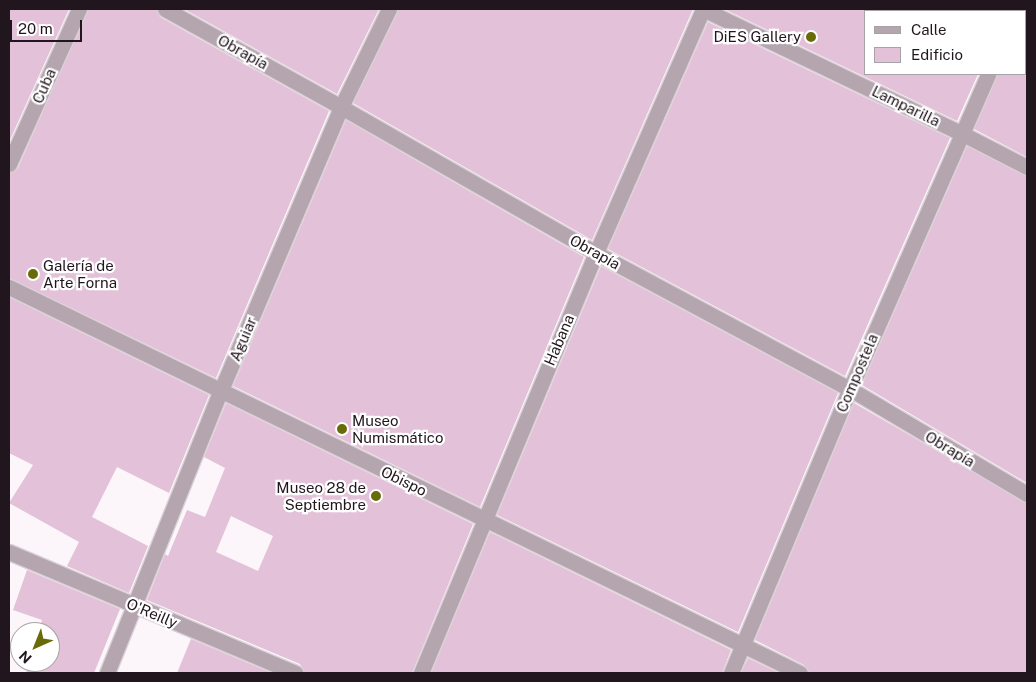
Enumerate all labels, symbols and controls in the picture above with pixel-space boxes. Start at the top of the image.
scale bar [12,10,85,42]
legend [864,10,1026,75]
text: 20 m [18,20,53,37]
text: Calle [911,21,947,38]
place label: DiES Gallery [713,28,801,46]
street label: Obrapía [215,31,271,73]
marker: DiES Gallery [805,31,817,43]
text: Edificio [911,46,963,63]
street label: Cuba [28,66,60,106]
street label: Lamparilla [869,82,943,130]
street label: Obrapía [567,231,623,273]
place label: Galería de Arte Forna [43,256,117,291]
marker: Galería de Arte Forna [27,268,39,280]
street label: Habana [540,312,578,368]
street label: Aguiar [226,314,260,364]
street label: Compostela [832,331,882,415]
place label: Museo Numismático [352,411,443,446]
marker: Museo Numismático [336,423,348,435]
street label: Obrapía [922,427,978,471]
street label: Obispo [378,462,430,500]
place label: Museo 28 de Septiembre [276,478,366,513]
marker: Museo 28 de Septiembre [370,490,382,502]
street label: O'Reilly [124,594,180,632]
north arrow [10,622,60,672]
text: N [16,648,35,667]

